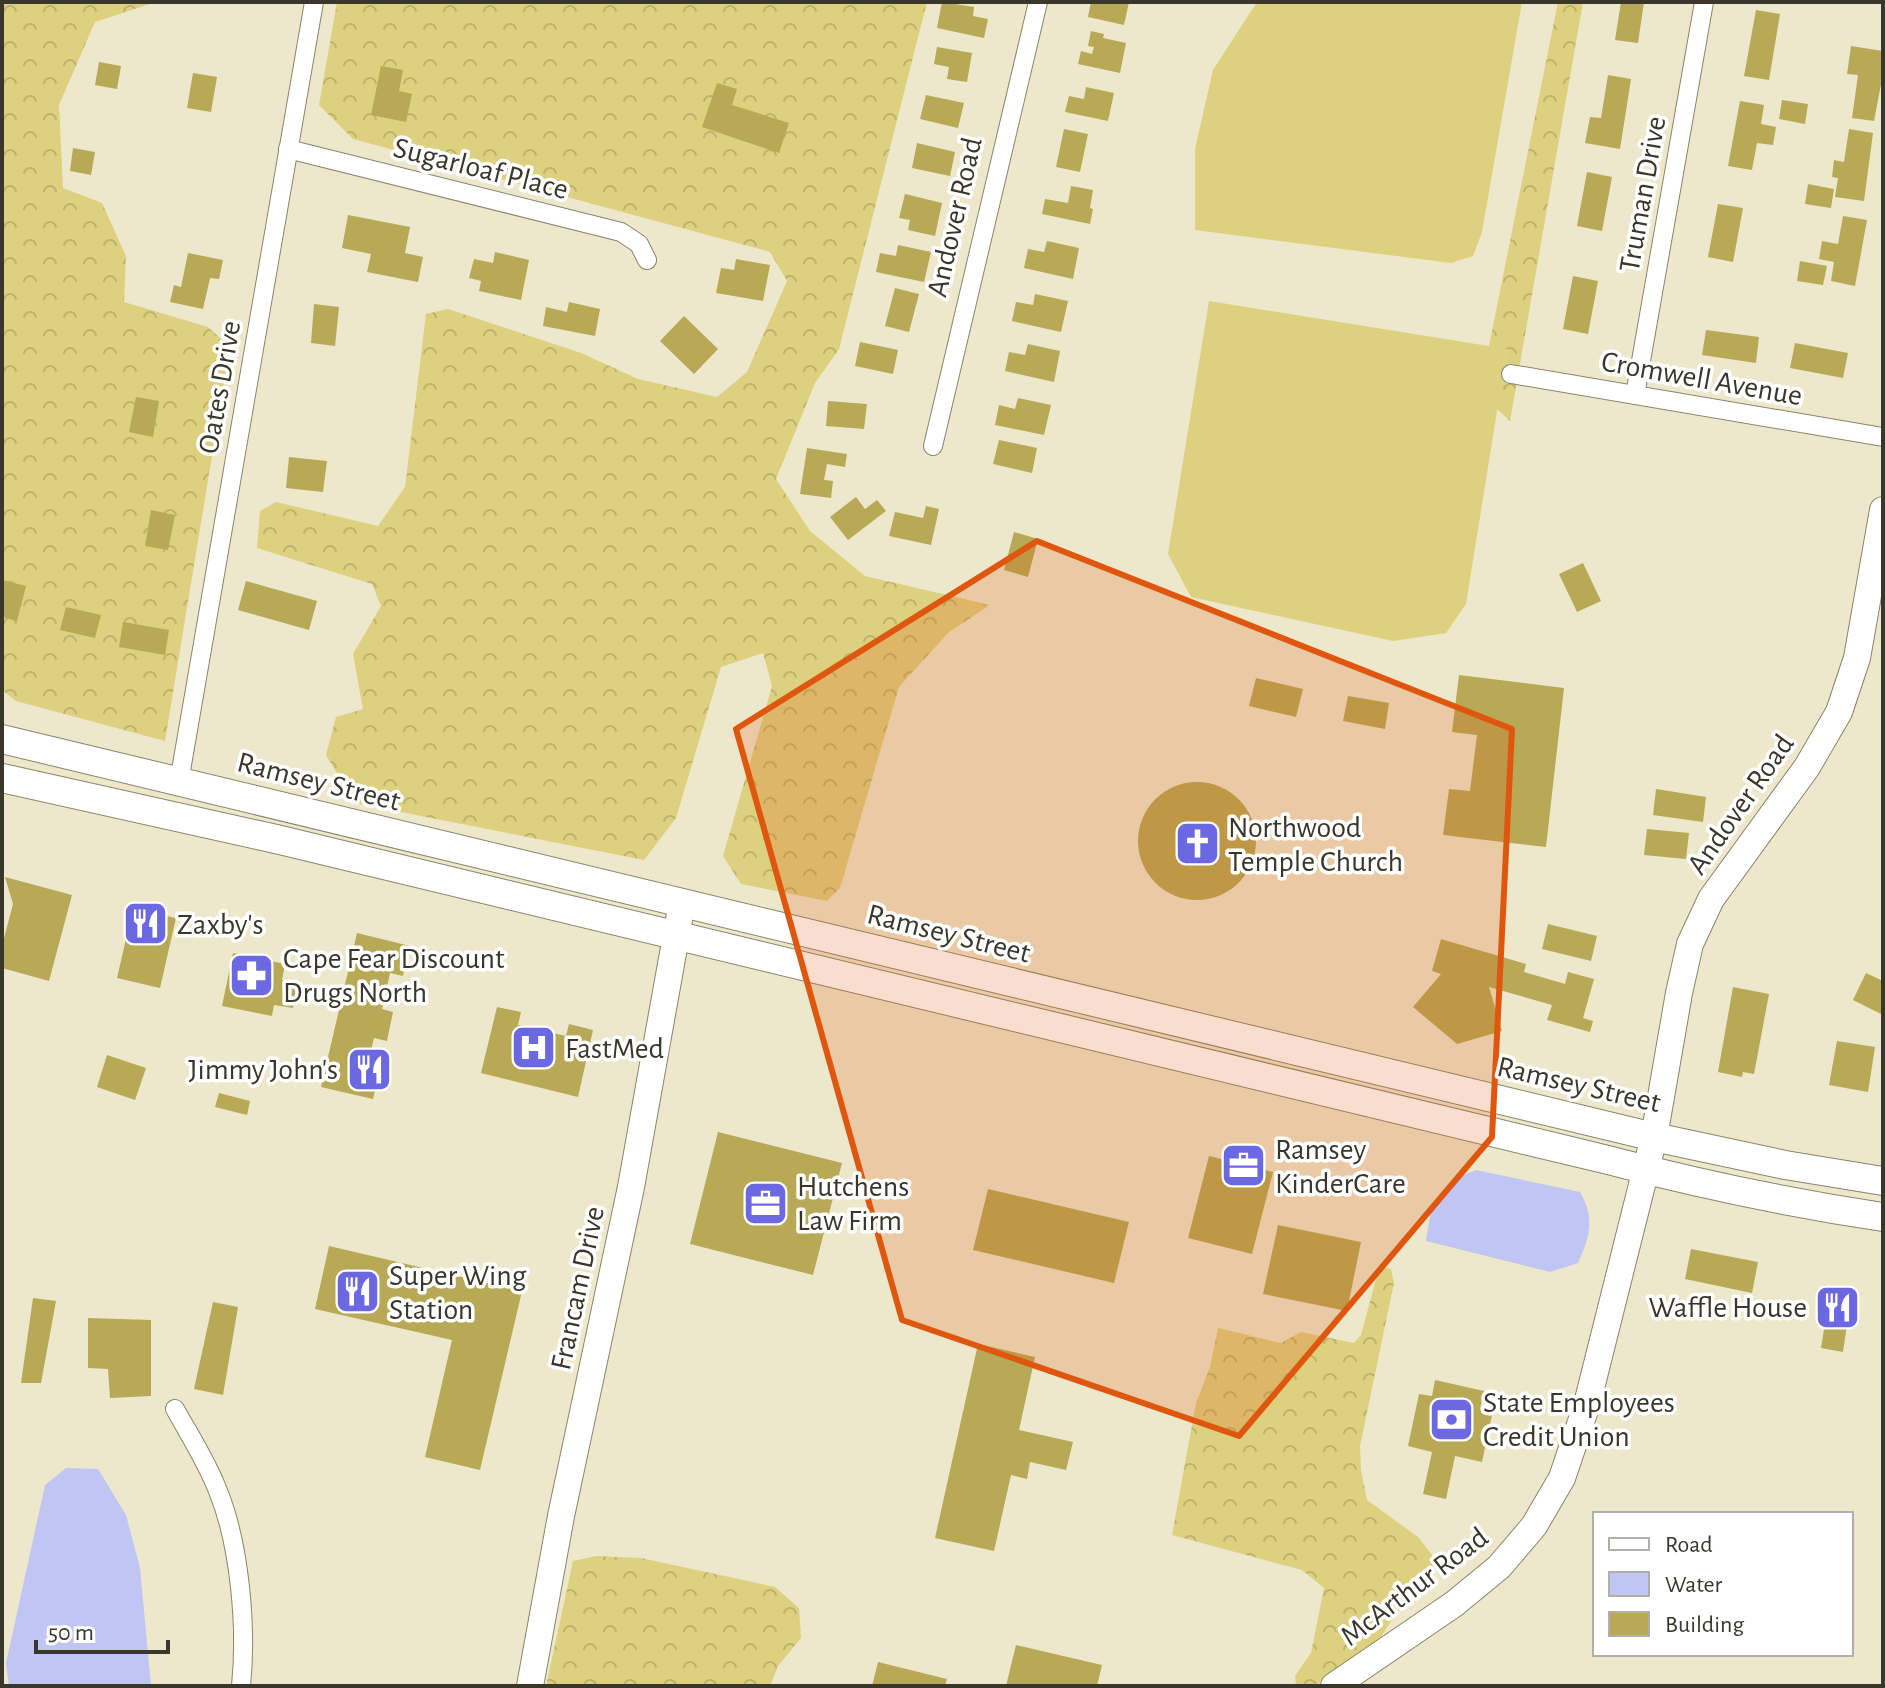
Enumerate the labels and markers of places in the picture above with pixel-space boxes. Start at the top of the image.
place label: Northwood Temple Church [1228,813,1403,877]
church icon: Northwood Temple Church [1173,820,1221,868]
restaurant icon: Zaxby's [122,900,170,948]
place label: Zaxby's [177,910,264,940]
place label: Cape Fear Discount Drugs North [283,944,505,1008]
pharmacy icon: Cape Fear Discount Drugs North [228,951,276,999]
hospital icon: FastMed [510,1024,558,1072]
place label: FastMed [565,1034,664,1064]
restaurant icon: Jimmy John's [345,1045,393,1093]
place label: Jimmy John's [188,1055,338,1085]
place label: Ramsey KinderCare [1275,1135,1406,1199]
office icon: Ramsey KinderCare [1220,1142,1268,1190]
place label: Hutchens Law Firm [797,1172,909,1236]
office icon: Hutchens Law Firm [742,1179,790,1227]
place label: Super Wing Station [389,1261,527,1325]
restaurant icon: Super Wing Station [334,1268,382,1316]
restaurant icon: Waffle House [1814,1283,1862,1331]
place label: Waffle House [1648,1293,1807,1323]
place label: State Employees Credit Union [1483,1388,1675,1452]
bank icon: State Employees Credit Union [1428,1395,1476,1443]

